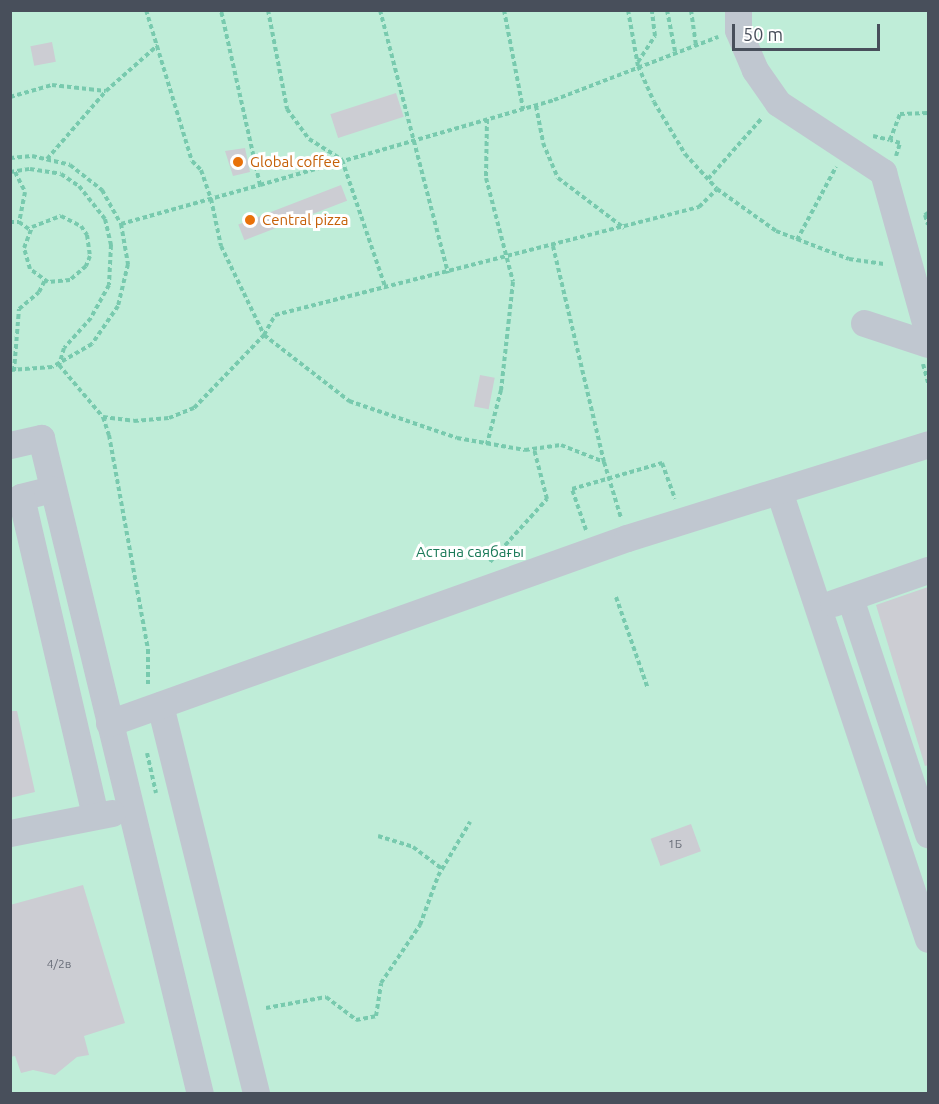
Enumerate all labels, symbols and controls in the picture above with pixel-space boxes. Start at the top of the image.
scale bar [735,12,884,50]
text: 50 m [743,24,783,44]
place label: Global coffee [250,153,340,171]
marker: Global coffee [231,155,245,169]
place label: Central pizza [262,211,349,229]
marker: Central pizza [243,213,257,227]
park label: Астана саябағы [416,543,524,561]
house number: 1Б [668,837,682,851]
house number: 4/2в [47,957,71,971]

